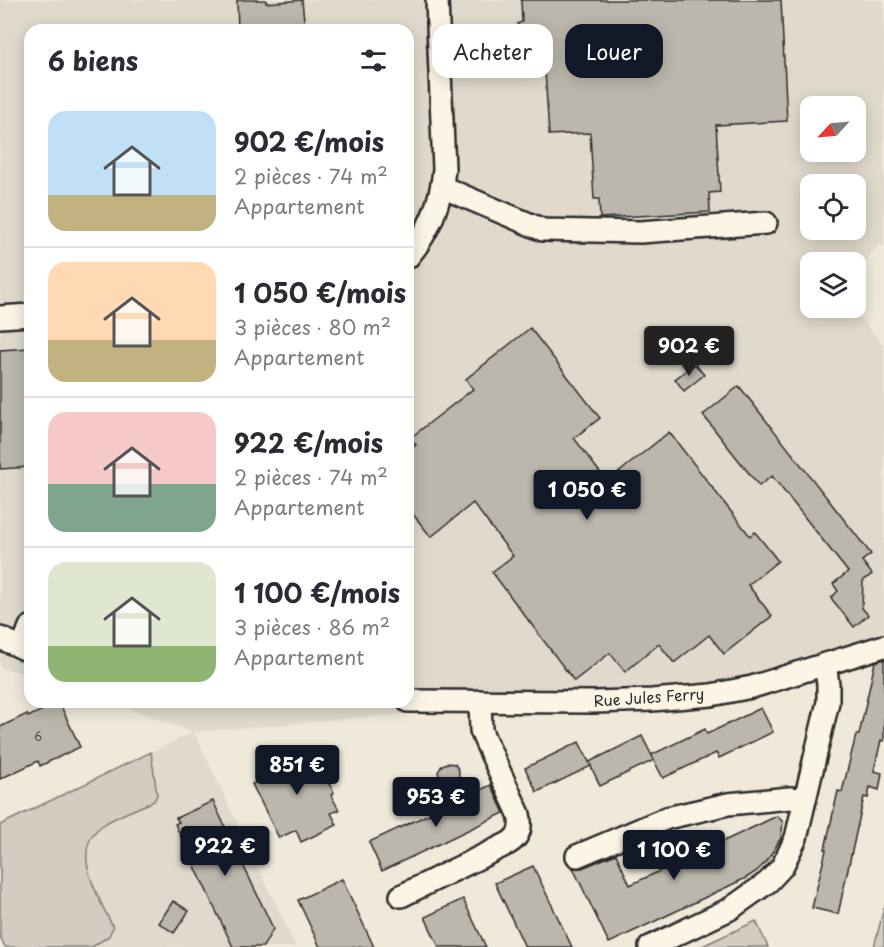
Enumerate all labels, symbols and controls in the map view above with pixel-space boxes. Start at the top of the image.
chip: Acheter [432,24,553,78]
chip: Louer [565,24,663,78]
text: 6 biens [48,41,138,80]
icon: filters [357,44,390,77]
north arrow [800,96,866,162]
map controls [800,96,866,318]
text: 902 €/mois [234,122,384,161]
icon: home [96,135,168,207]
text: 2 pièces · 74 m² [234,161,388,191]
button: locate [800,174,866,240]
text: Appartement [234,191,364,221]
button: layers [800,252,866,318]
text: 1 050 €/mois [234,273,406,312]
icon: home [96,286,168,358]
text: 3 pièces · 80 m² [234,312,391,342]
pin: 902 € [647,326,731,377]
text: 902 € [658,330,720,360]
text: Appartement [234,342,364,372]
text: 922 €/mois [234,423,383,462]
icon: home [96,436,168,508]
text: 2 pièces · 74 m² [234,462,388,492]
pin: 1 050 € [532,470,642,521]
text: 1 050 € [548,474,626,504]
text: Appartement [234,492,364,522]
text: 1 100 €/mois [234,573,400,612]
icon: home [96,586,168,658]
text: 3 pièces · 86 m² [234,612,390,642]
text: Appartement [234,642,364,672]
street label: Rue Jules Ferry [593,681,705,712]
house number: 6 [34,727,42,745]
pin: 851 € [255,745,339,796]
text: 851 € [269,749,325,779]
pin: 953 € [394,777,478,828]
text: 953 € [407,781,465,811]
pin: 922 € [183,826,267,877]
text: 922 € [194,830,256,860]
pin: 1 100 € [619,830,729,881]
text: 1 100 € [637,834,711,864]

